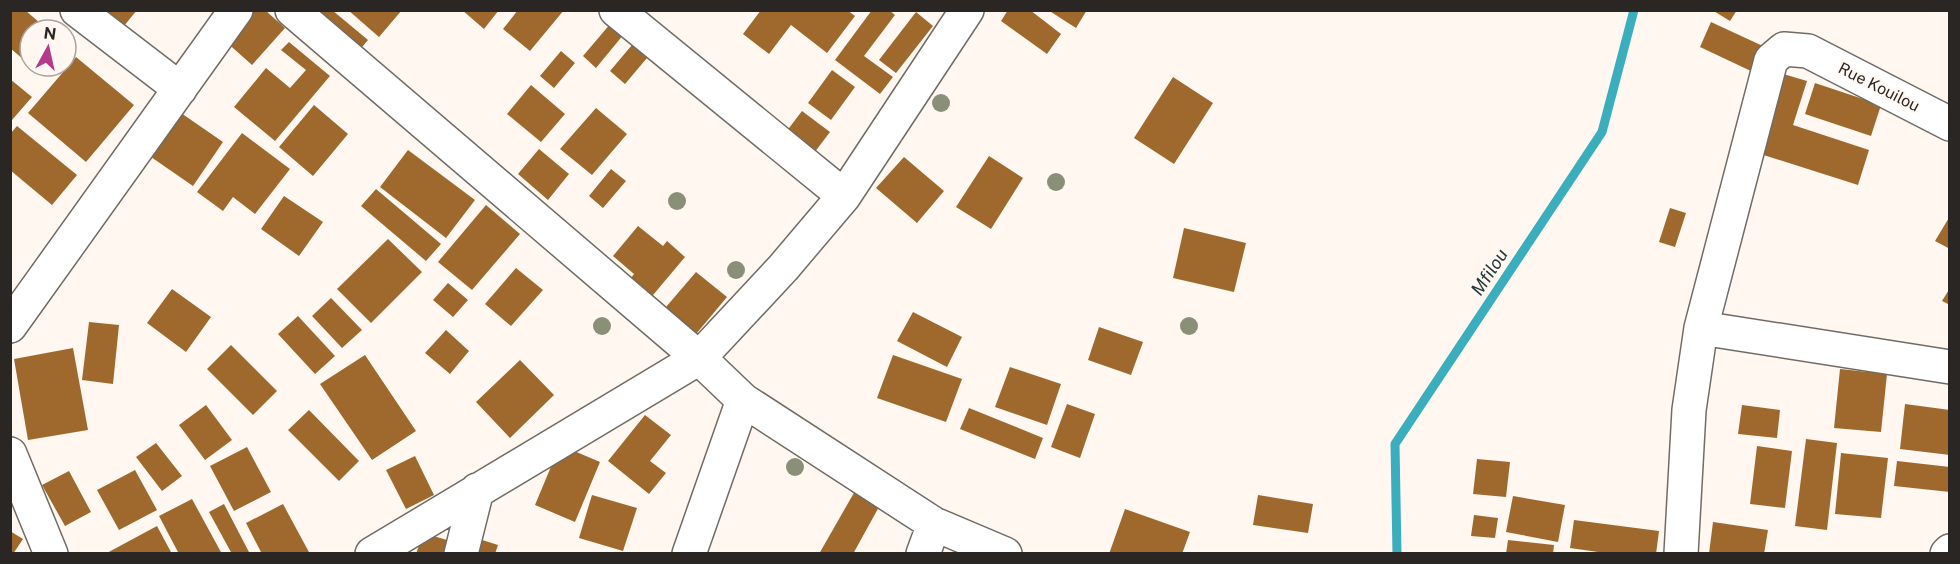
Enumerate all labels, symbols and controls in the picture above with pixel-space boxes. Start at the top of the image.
north arrow [18,18,78,78]
text: N [42,23,58,44]
street label: Rue Kouilou [1835,58,1923,116]
water label: Mfilou [1466,245,1512,299]

